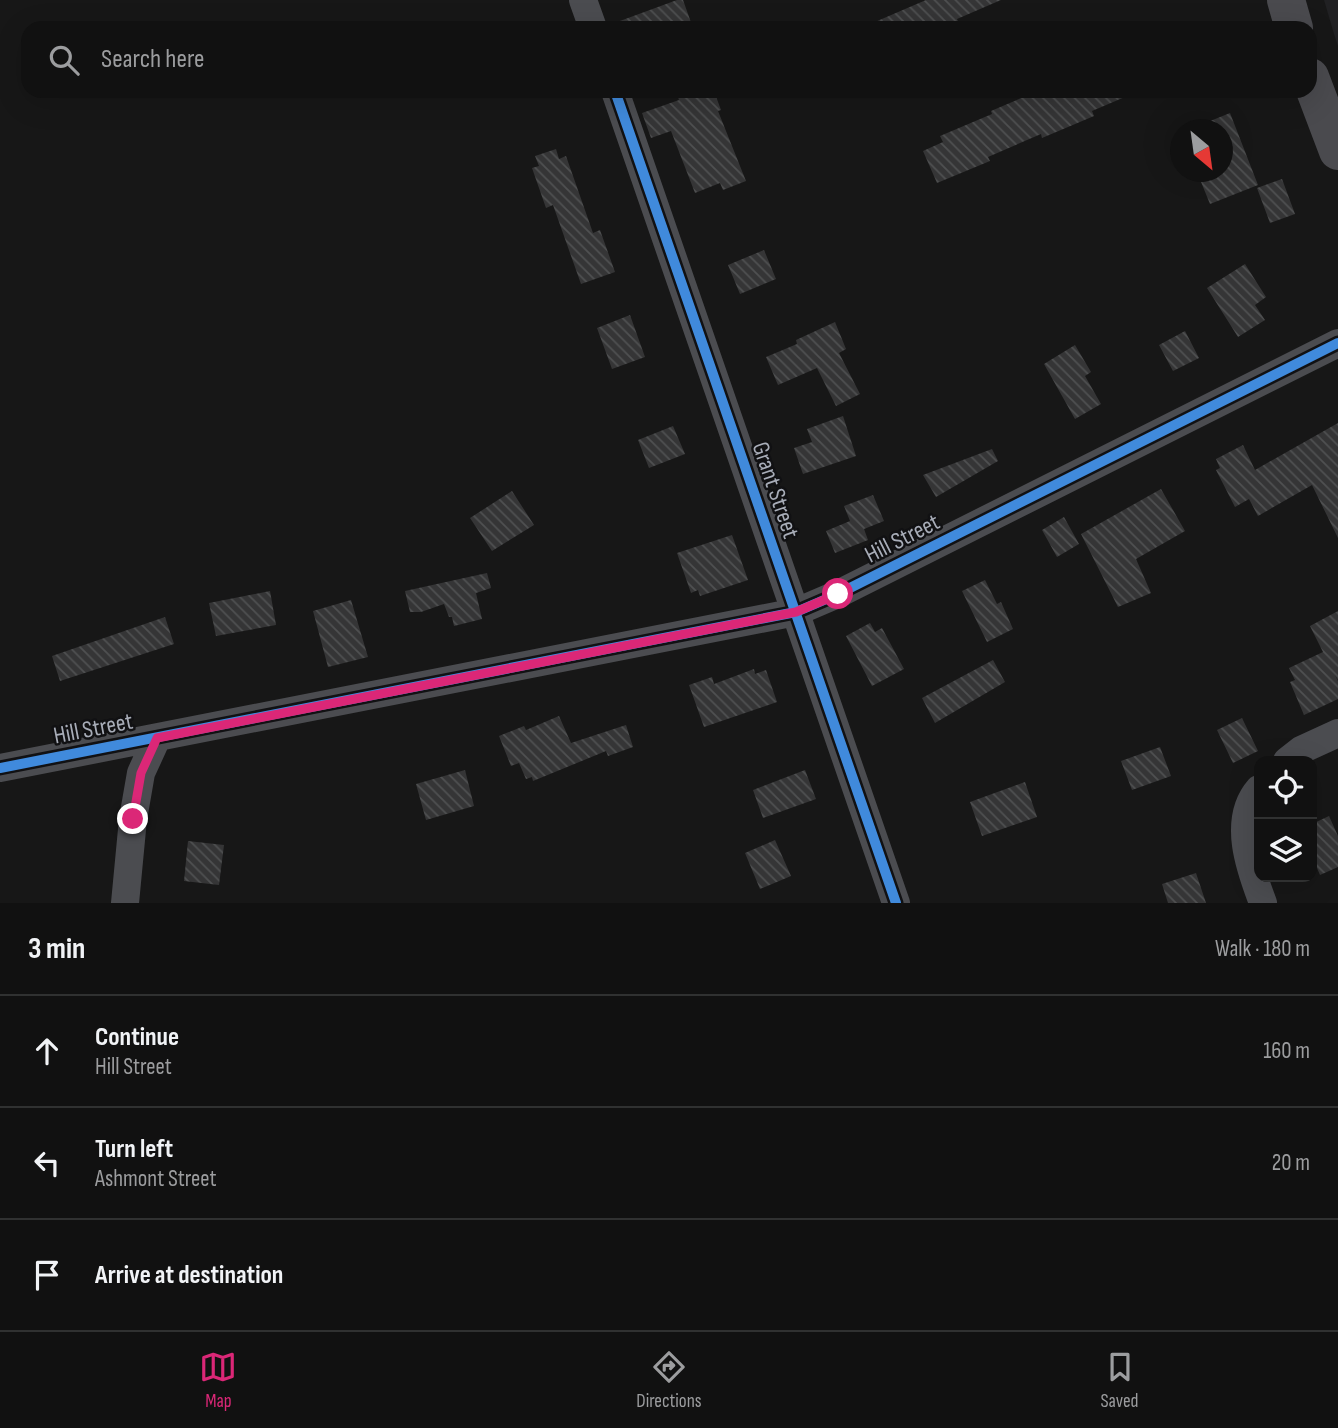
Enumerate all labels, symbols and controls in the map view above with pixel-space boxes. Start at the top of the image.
search box [21,21,1317,98]
icon: search [45,41,83,79]
text: Search here [101,44,204,75]
north arrow [1170,119,1233,182]
street label: Grant Street [746,438,806,542]
street label: Hill Street [860,507,944,570]
route start [822,578,853,609]
street label: Hill Street [51,707,135,750]
map controls [1254,756,1317,882]
button: locate [1254,756,1317,819]
route end [117,803,148,834]
button: layers [1254,819,1317,882]
text: 3 min [28,931,85,967]
text: Walk · 180 m [1215,935,1310,963]
text: Continue [95,1022,179,1053]
icon: ahead [28,1032,66,1070]
text: 160 m [1263,1037,1310,1065]
text: Hill Street [95,1053,172,1081]
text: Turn left [95,1134,173,1165]
icon: left [28,1144,66,1182]
text: 20 m [1272,1149,1310,1177]
text: Ashmont Street [95,1165,217,1193]
icon: arrive [28,1256,66,1294]
text: Arrive at destination [95,1260,283,1291]
tab: Map [199,1348,237,1413]
tab: Directions [636,1348,702,1413]
tab: Saved [1100,1348,1139,1413]

